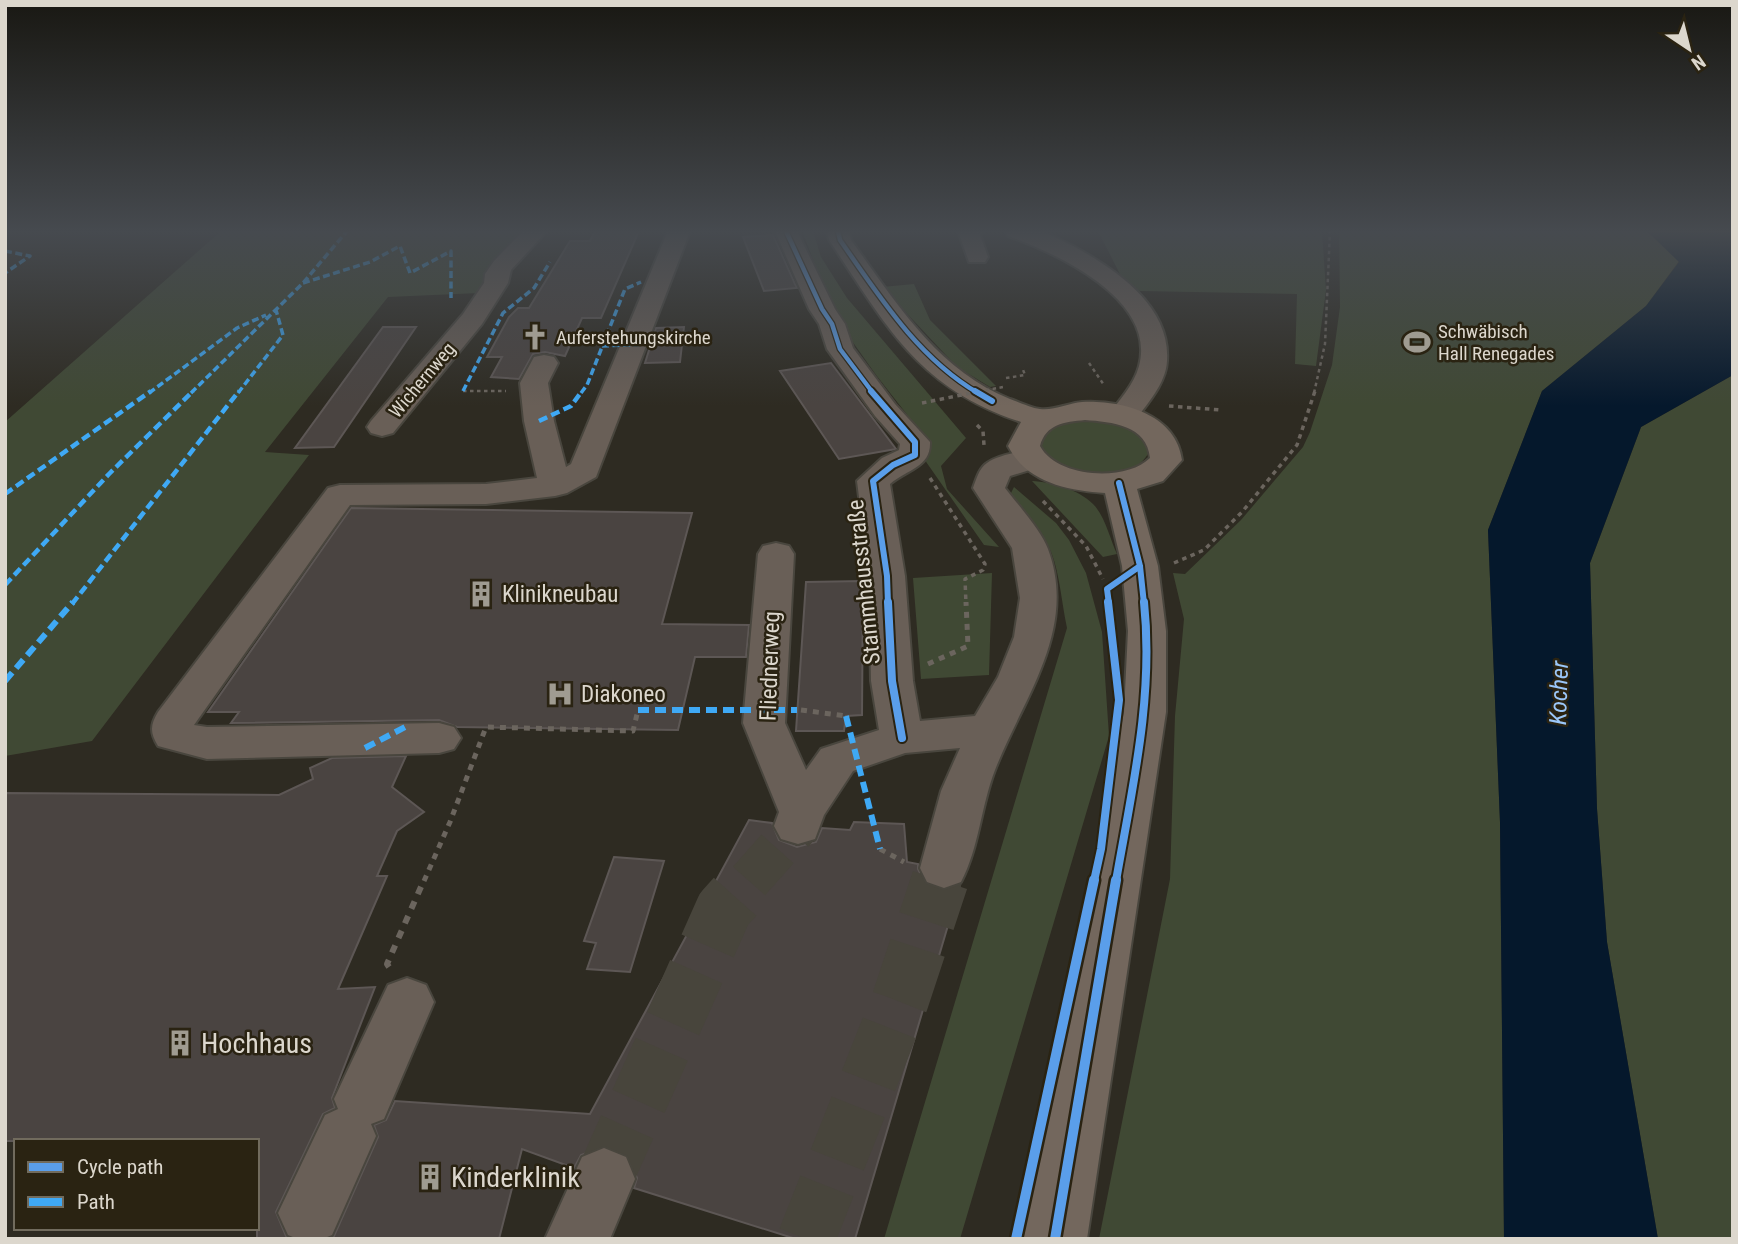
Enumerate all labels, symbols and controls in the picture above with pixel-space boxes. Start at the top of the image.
north arrow [1654,14,1724,84]
text: N [1687,50,1710,75]
place label: Schwäbisch Hall Renegades [1438,320,1555,365]
church icon: Auferstehungskirche [520,322,550,352]
place label: Auferstehungskirche [556,326,711,349]
sports icon: Schwäbisch Hall Renegades [1402,327,1432,357]
street label: Wichernweg [384,338,460,422]
street label: Stammhausstraße [842,498,886,666]
building icon: Klinikneubau [466,579,496,609]
place label: Klinikneubau [502,581,618,608]
street label: Fliednerweg [755,611,785,721]
water label: Kocher [1544,660,1574,726]
hospital icon: Diakoneo [545,679,575,709]
place label: Diakoneo [581,681,666,708]
place label: Hochhaus [201,1027,312,1060]
building icon: Hochhaus [165,1028,195,1058]
legend [14,1139,259,1230]
text: Cycle path [77,1155,163,1179]
place label: Kinderklinik [451,1161,580,1194]
building icon: Kinderklinik [415,1162,445,1192]
text: Path [77,1190,115,1214]

